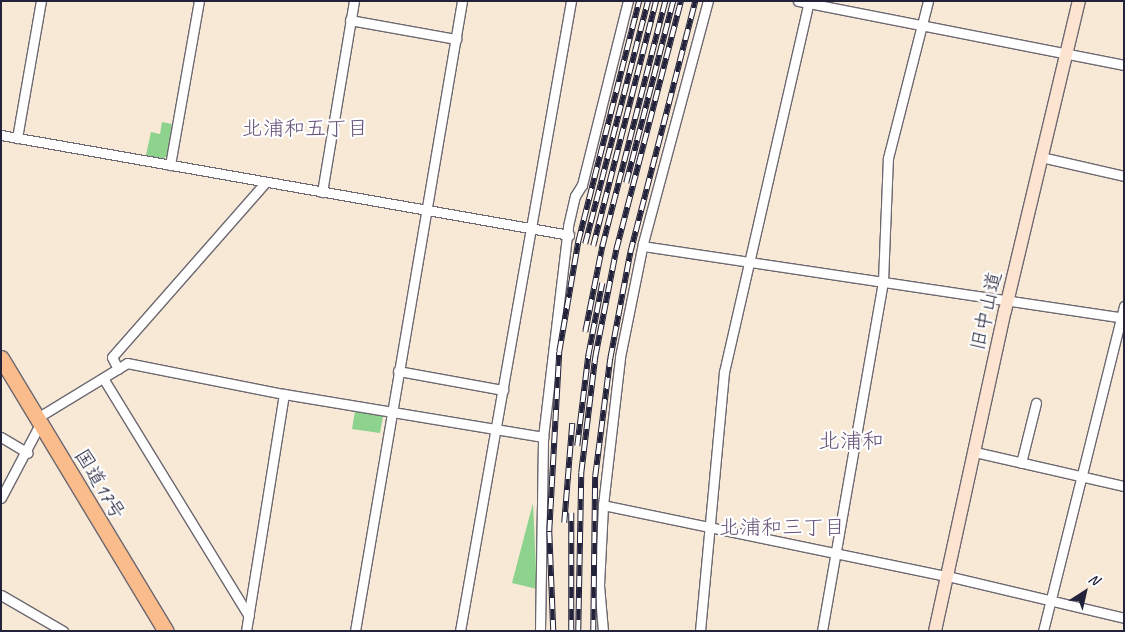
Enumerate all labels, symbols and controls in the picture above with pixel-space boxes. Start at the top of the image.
district label: 北浦和五丁目 [242,115,368,141]
street label: 旧中山道 [965,269,1007,353]
district label: 北浦和 [818,429,884,455]
street label: 国道17号 [70,444,130,524]
district label: 北浦和三丁目 [719,514,845,540]
north arrow [1060,567,1110,617]
text: N [1085,570,1102,589]

